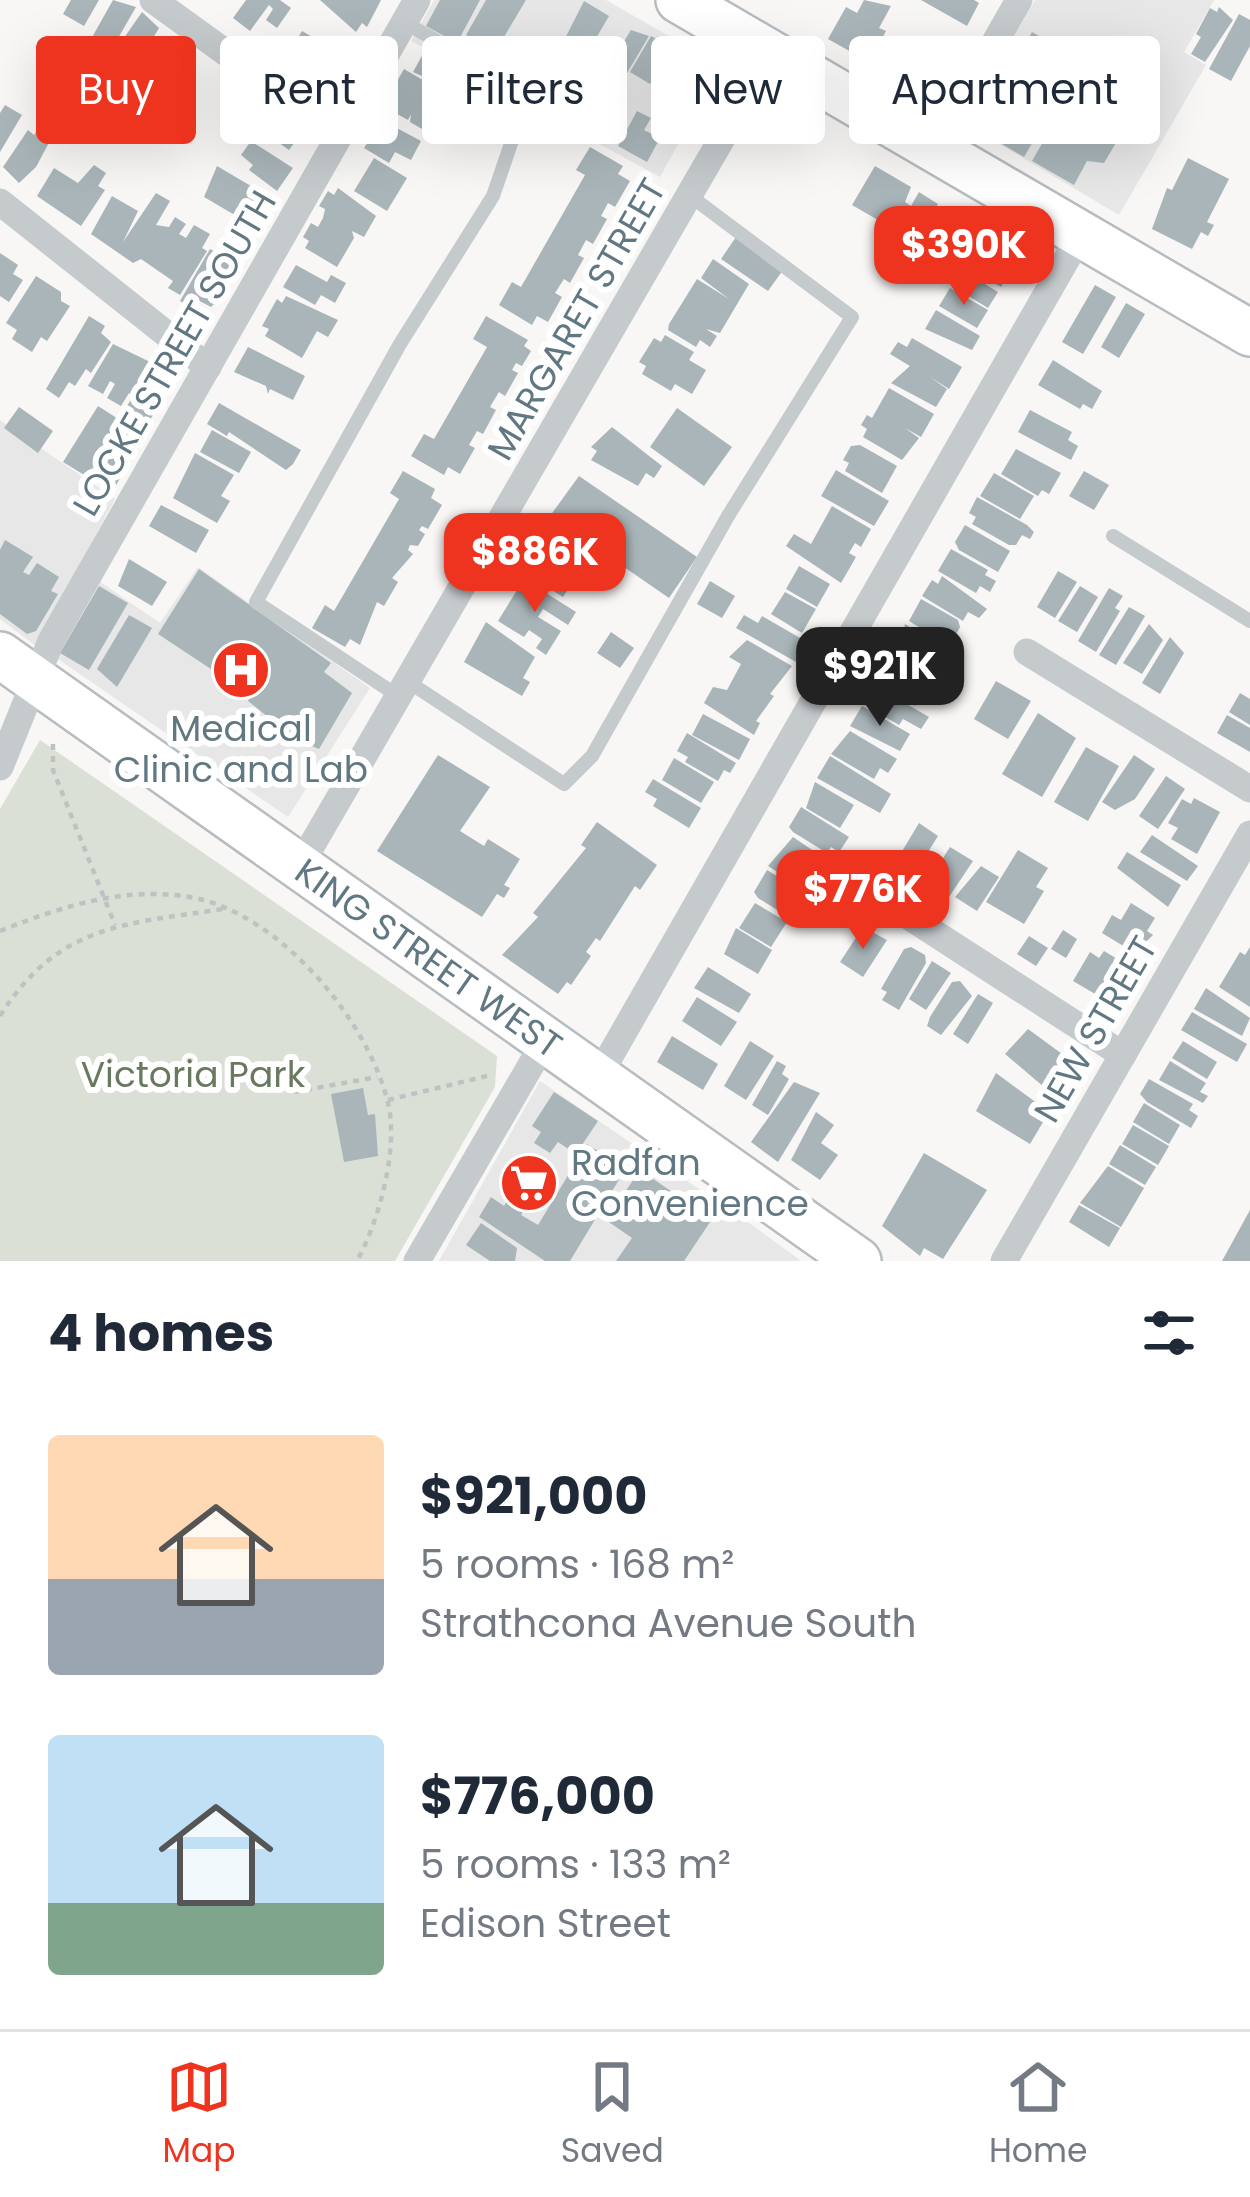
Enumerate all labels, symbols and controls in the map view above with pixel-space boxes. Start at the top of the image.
chip: Buy [36,36,196,144]
chip: Rent [220,36,398,144]
chip: Filters [422,36,627,144]
chip: New [651,36,825,144]
chip: Apartment [849,36,1160,144]
street label: MARGARET STREET [475,169,678,470]
street label: LOCKE STREET SOUTH [60,181,288,525]
pin: $390K [880,206,1048,308]
text: $390K [901,217,1027,272]
pin: $886K [451,513,619,615]
text: $886K [471,524,599,579]
pin: $921K [796,627,964,729]
text: $921K [823,638,937,693]
hospital icon: Medical Clinic and Lab [210,639,272,701]
place label: Medical Clinic and Lab [114,703,368,795]
street label: KING STREET WEST [285,846,572,1070]
pin: $776K [779,850,947,952]
text: $776K [803,861,923,916]
street label: NEW STREET [1021,927,1169,1132]
park label: Victoria Park [81,1049,306,1100]
place label: Radfan Convenience [571,1137,809,1229]
supermarket icon: Radfan Convenience [498,1152,560,1214]
text: 4 homes [48,1297,274,1369]
icon: filters [1136,1300,1202,1366]
text: $921,000 [420,1460,648,1532]
icon: home [144,1483,288,1627]
text: 5 rooms · 168 m² [420,1537,734,1592]
text: Strathcona Avenue South [420,1596,916,1651]
text: $776,000 [420,1760,655,1832]
icon: home [144,1783,288,1927]
text: 5 rooms · 133 m² [420,1837,731,1892]
text: Edison Street [420,1896,671,1951]
tab: Map [163,2054,236,2176]
tab: Saved [561,2054,664,2176]
tab: Home [989,2054,1087,2176]

